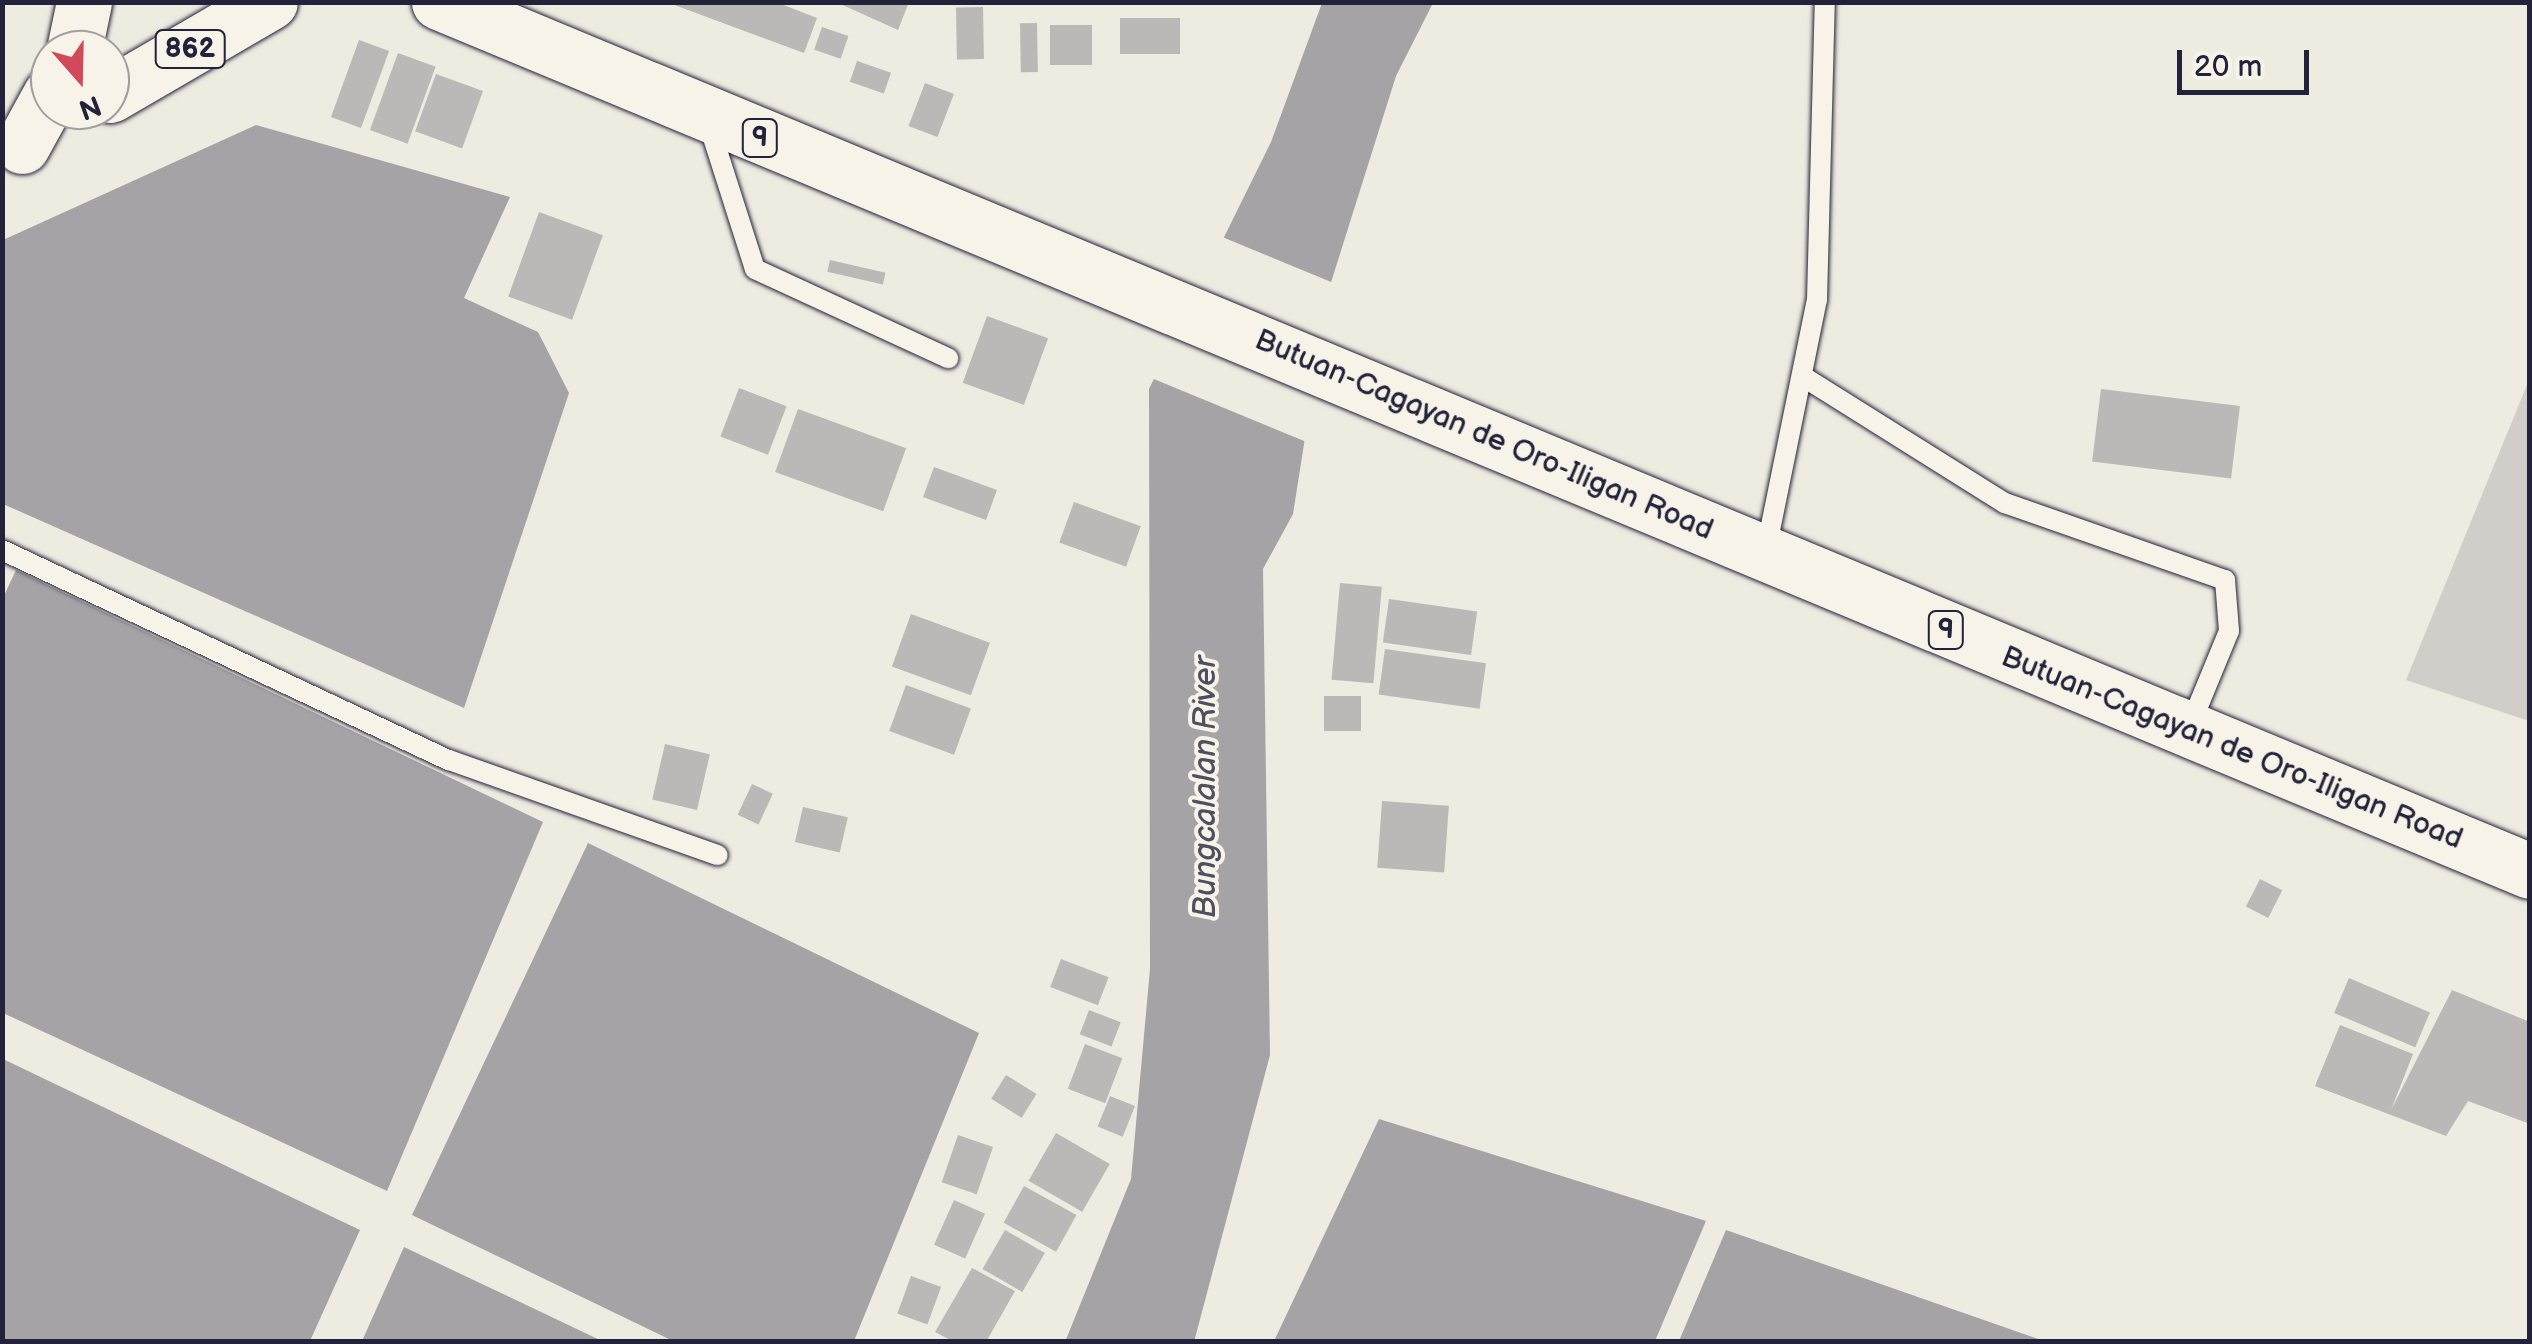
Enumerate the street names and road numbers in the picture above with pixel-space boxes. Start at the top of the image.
road number: 862 [152,26,228,72]
road number: 9 [740,115,780,161]
street label: Butuan-Cagayan de Oro-Iligan Road [1249,322,1719,548]
road number: 9 [1926,607,1966,653]
street label: Butuan-Cagayan de Oro-Iligan Road [1996,639,2468,857]

